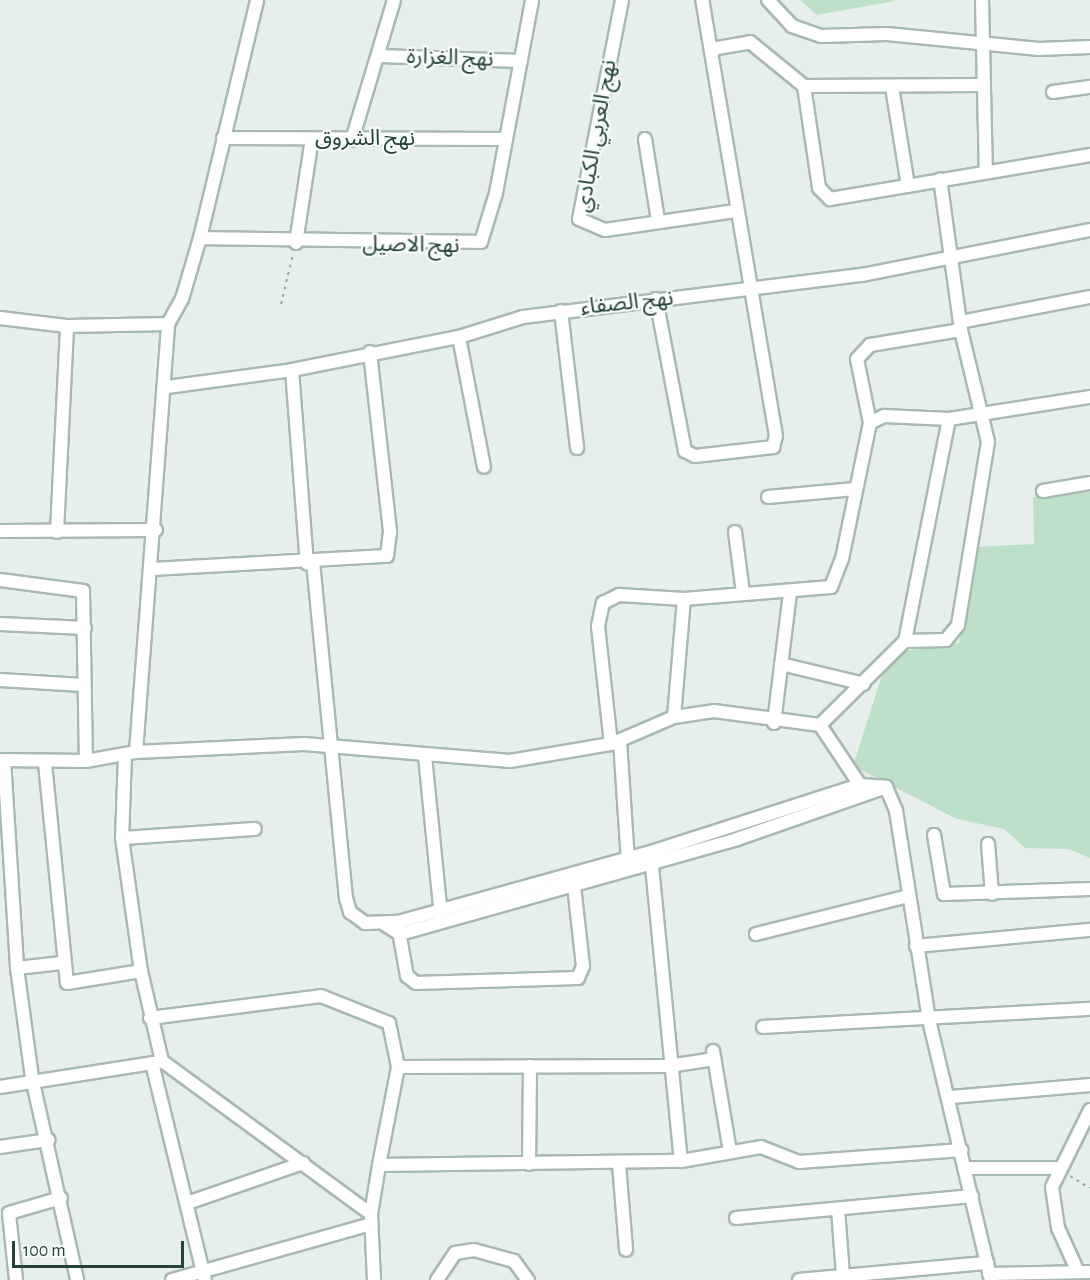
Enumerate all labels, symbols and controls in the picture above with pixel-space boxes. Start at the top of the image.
street label: نهج الغزارة [406,43,494,73]
street label: نهج العربي الكبادي [570,58,622,214]
street label: نهج الشروق [315,126,415,152]
street label: نهج الاصيل [362,231,460,259]
street label: نهج الصفاء [579,285,675,321]
scale bar [15,1229,188,1267]
text: 100 m [23,1242,66,1260]

